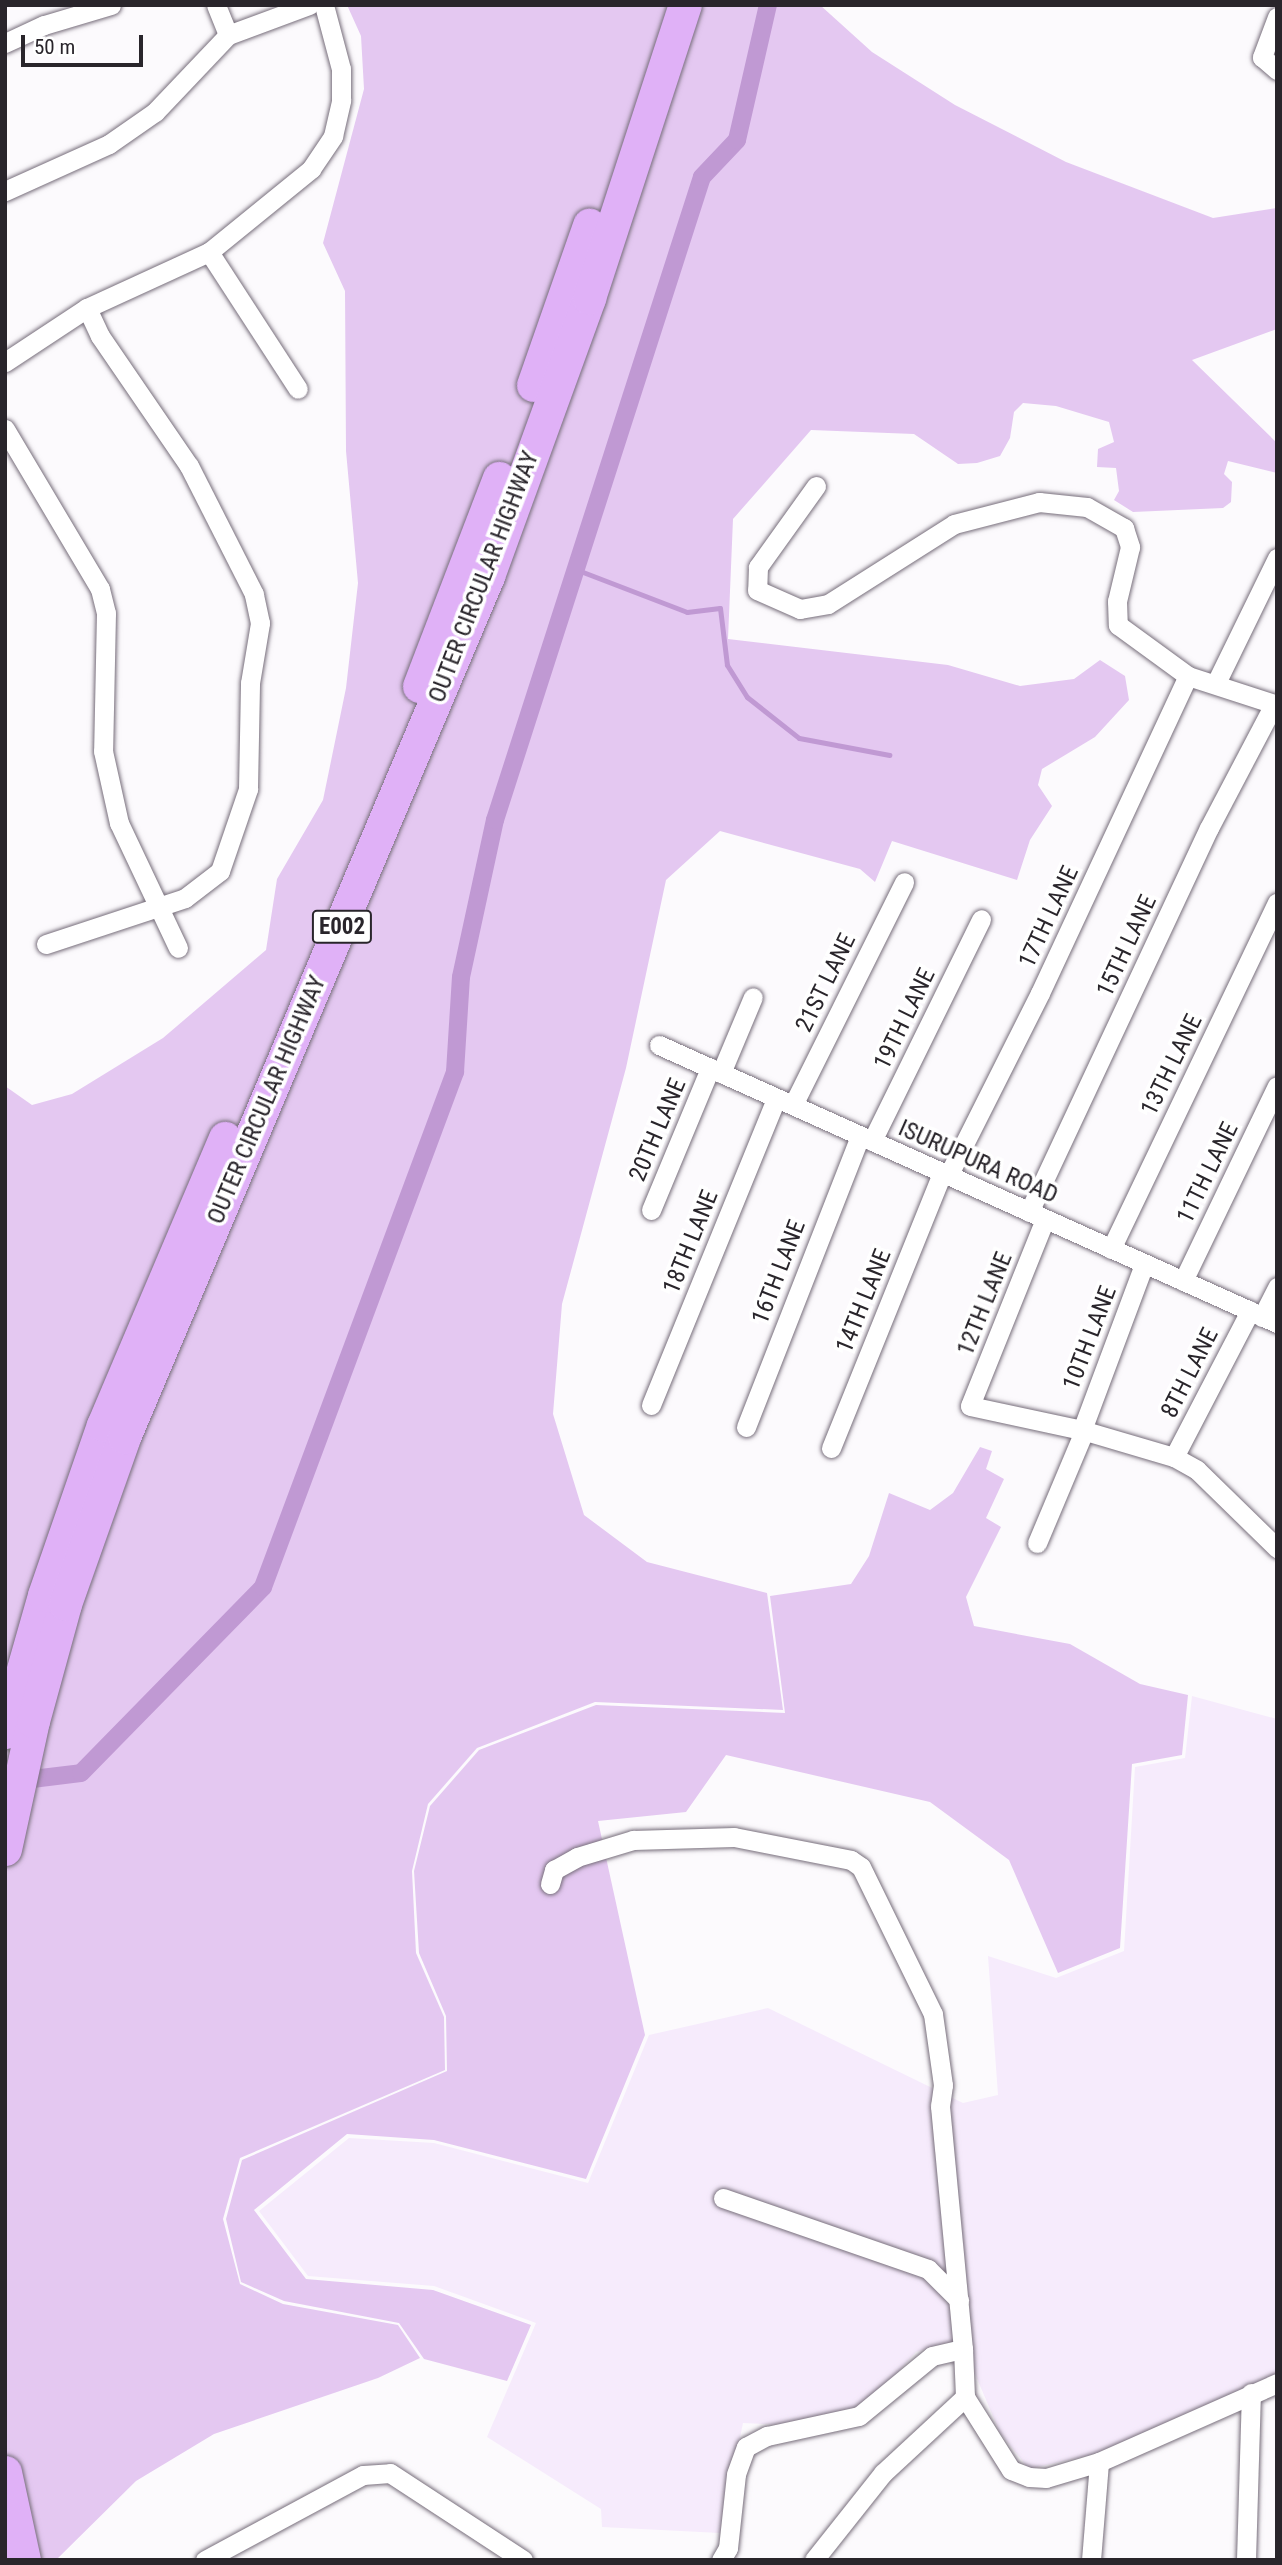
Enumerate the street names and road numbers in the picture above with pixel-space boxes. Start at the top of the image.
street label: OUTER CIRCULAR HIGHWAY [423,447,545,707]
street label: 17TH LANE [1013,862,1085,972]
street label: 15TH LANE [1091,891,1163,1001]
road number: E002 [310,908,374,946]
street label: 21ST LANE [790,929,862,1037]
street label: 19TH LANE [868,964,942,1074]
street label: OUTER CIRCULAR HIGHWAY [202,972,332,1228]
street label: 13TH LANE [1135,1010,1209,1120]
street label: 20TH LANE [623,1074,693,1186]
street label: ISURUPURA ROAD [894,1114,1062,1210]
street label: 11TH LANE [1171,1118,1245,1228]
street label: 18TH LANE [657,1186,725,1298]
street label: 16TH LANE [746,1216,812,1328]
street label: 14TH LANE [830,1245,898,1357]
street label: 12TH LANE [951,1248,1019,1360]
street label: 10TH LANE [1057,1282,1123,1394]
street label: 8TH LANE [1155,1323,1225,1423]

